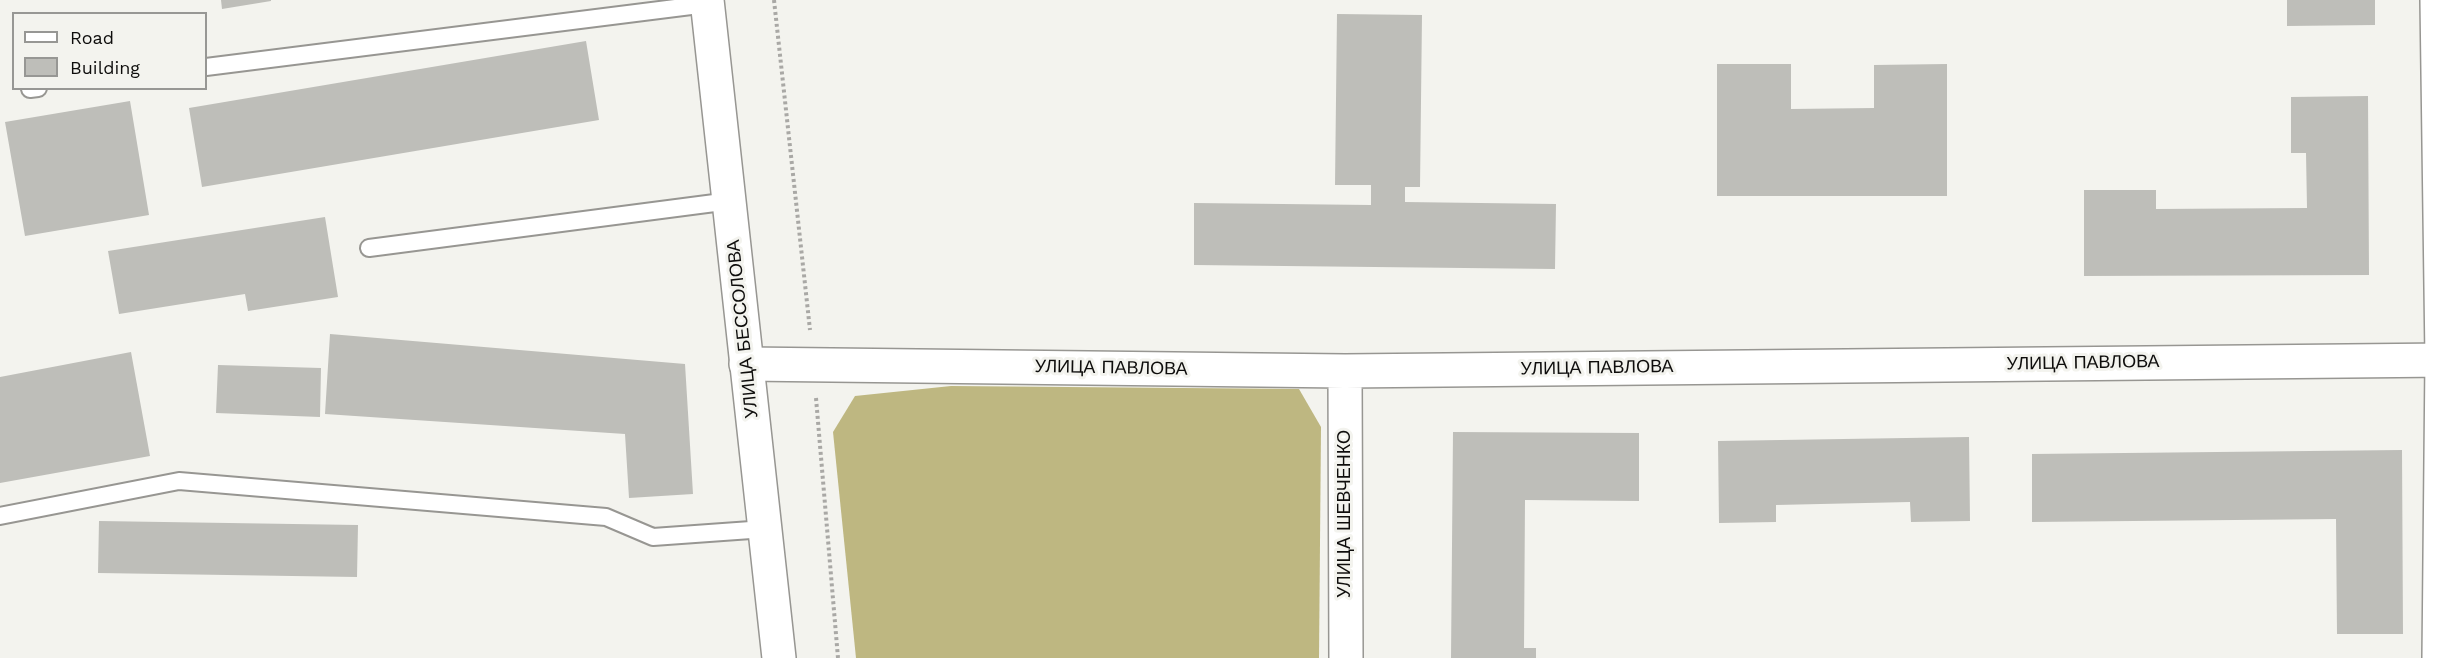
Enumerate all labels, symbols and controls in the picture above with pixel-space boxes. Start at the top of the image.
legend [12,12,207,90]
text: Road [70,27,114,48]
text: Building [70,57,140,78]
street label: УЛИЦА БЕССОЛОВА [723,239,763,419]
street label: УЛИЦА ПАВЛОВА [2006,351,2160,375]
street label: УЛИЦА ПАВЛОВА [1034,356,1188,380]
street label: УЛИЦА ПАВЛОВА [1520,356,1674,380]
street label: УЛИЦА ШЕВЧЕНКО [1334,430,1356,598]

